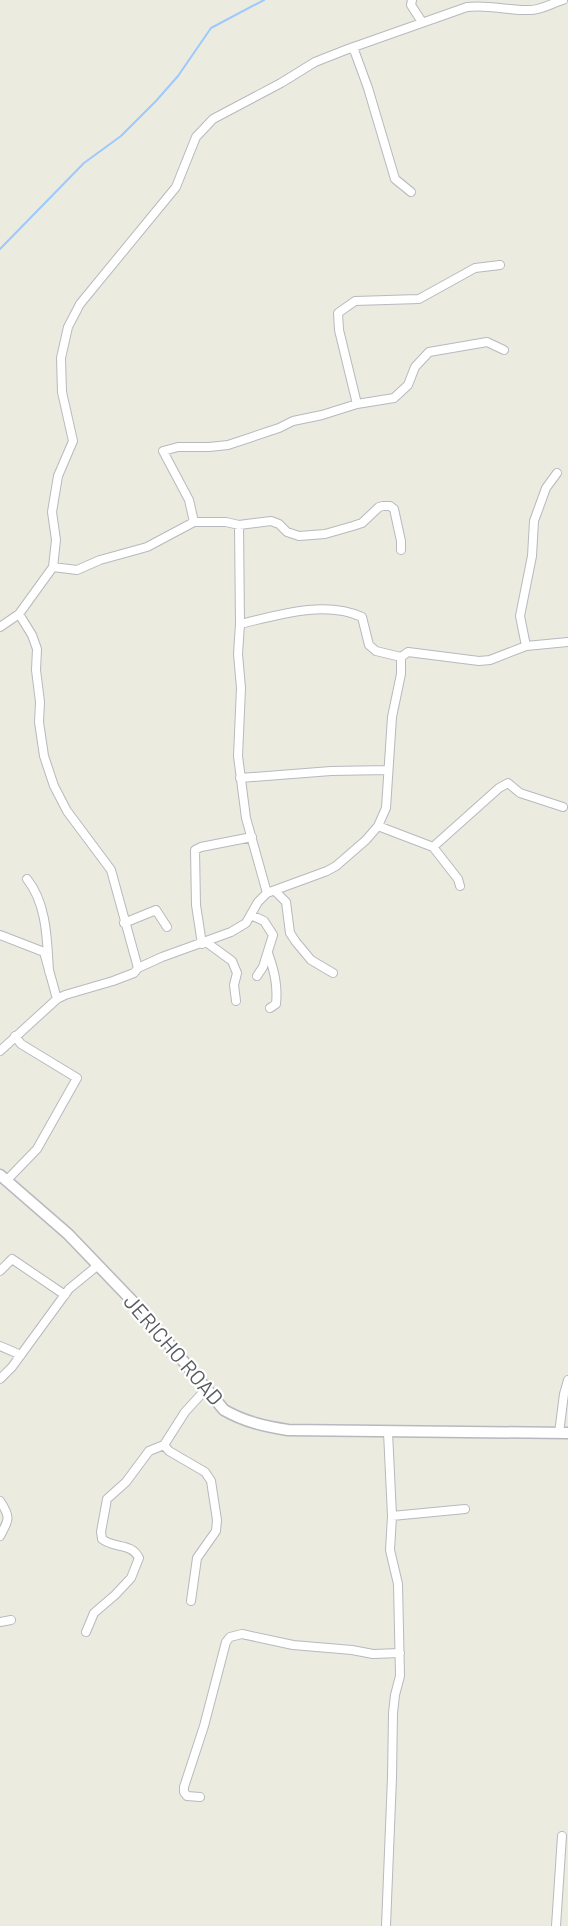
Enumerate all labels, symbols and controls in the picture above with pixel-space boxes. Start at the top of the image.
street label: JERICHO ROAD [119,1289,229,1409]

